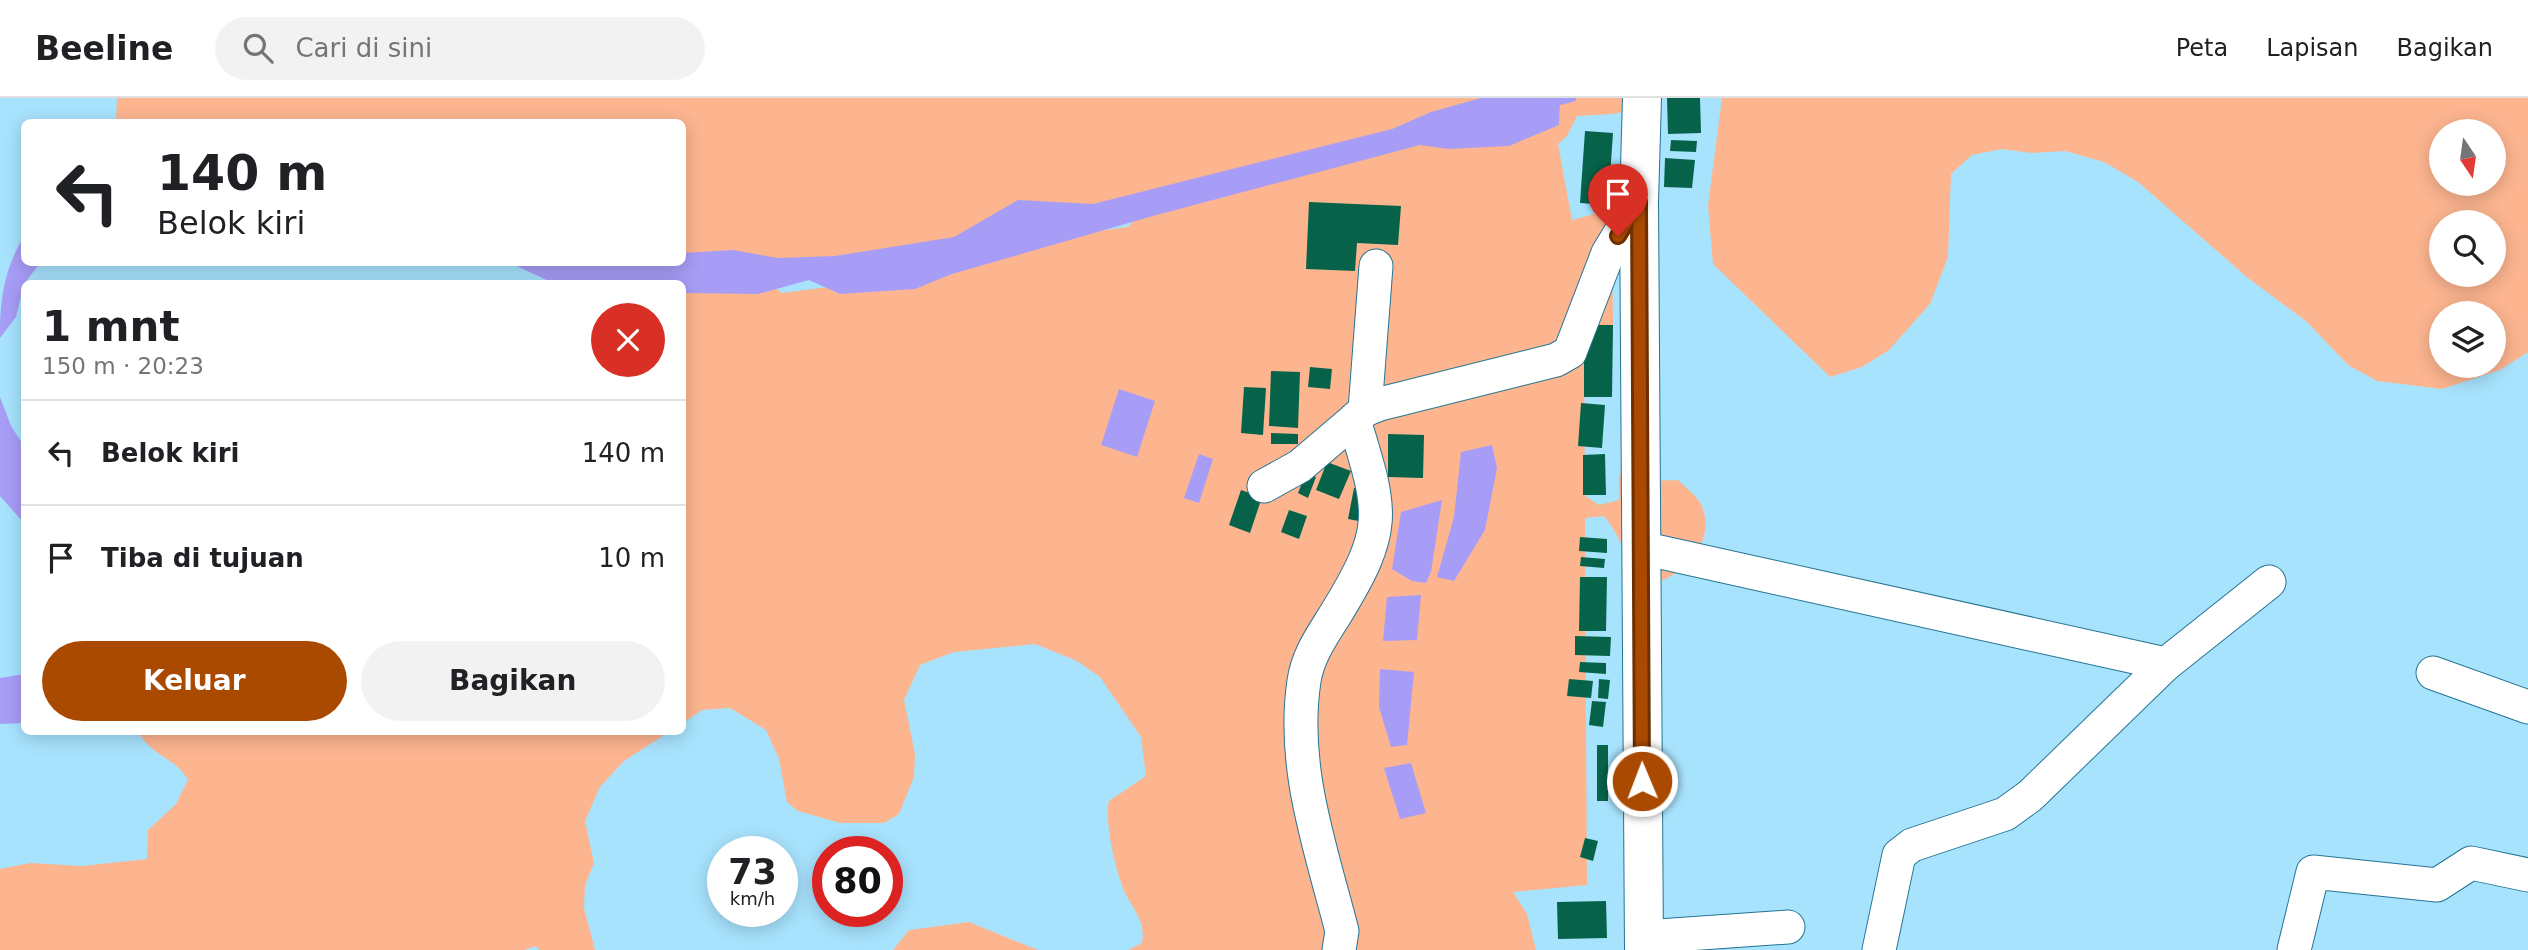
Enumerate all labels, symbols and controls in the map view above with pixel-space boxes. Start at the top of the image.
search box [215,17,705,80]
text: Beeline [35,29,173,68]
icon: search [239,29,277,67]
text: Cari di sini [295,33,432,63]
text: Peta [2176,34,2228,62]
text: Lapisan [2266,34,2359,62]
text: Bagikan [2397,34,2493,62]
north arrow [2429,119,2506,196]
map controls [2429,119,2506,378]
text: 140 m [157,145,327,202]
icon: left [42,147,133,238]
pin [1588,164,1648,236]
icon: arrive [1599,175,1637,213]
text: Belok kiri [157,204,305,242]
button: search [2429,210,2506,287]
button: layers [2429,301,2506,378]
text: 1 mnt [42,302,180,351]
button: close [591,303,665,377]
text: 150 m · 20:23 [42,353,204,379]
icon: left [42,434,80,472]
text: Belok kiri [101,438,240,468]
text: 140 m [582,438,665,468]
icon: arrive [42,539,80,577]
text: Tiba di tujuan [101,543,304,573]
text: 10 m [598,543,665,573]
button: Keluar [42,641,347,721]
button: Bagikan [361,641,665,721]
position arrow [1605,744,1679,818]
speed limit sign: 80 [812,836,903,927]
text: 73 [728,852,777,892]
text: km/h [730,888,775,909]

